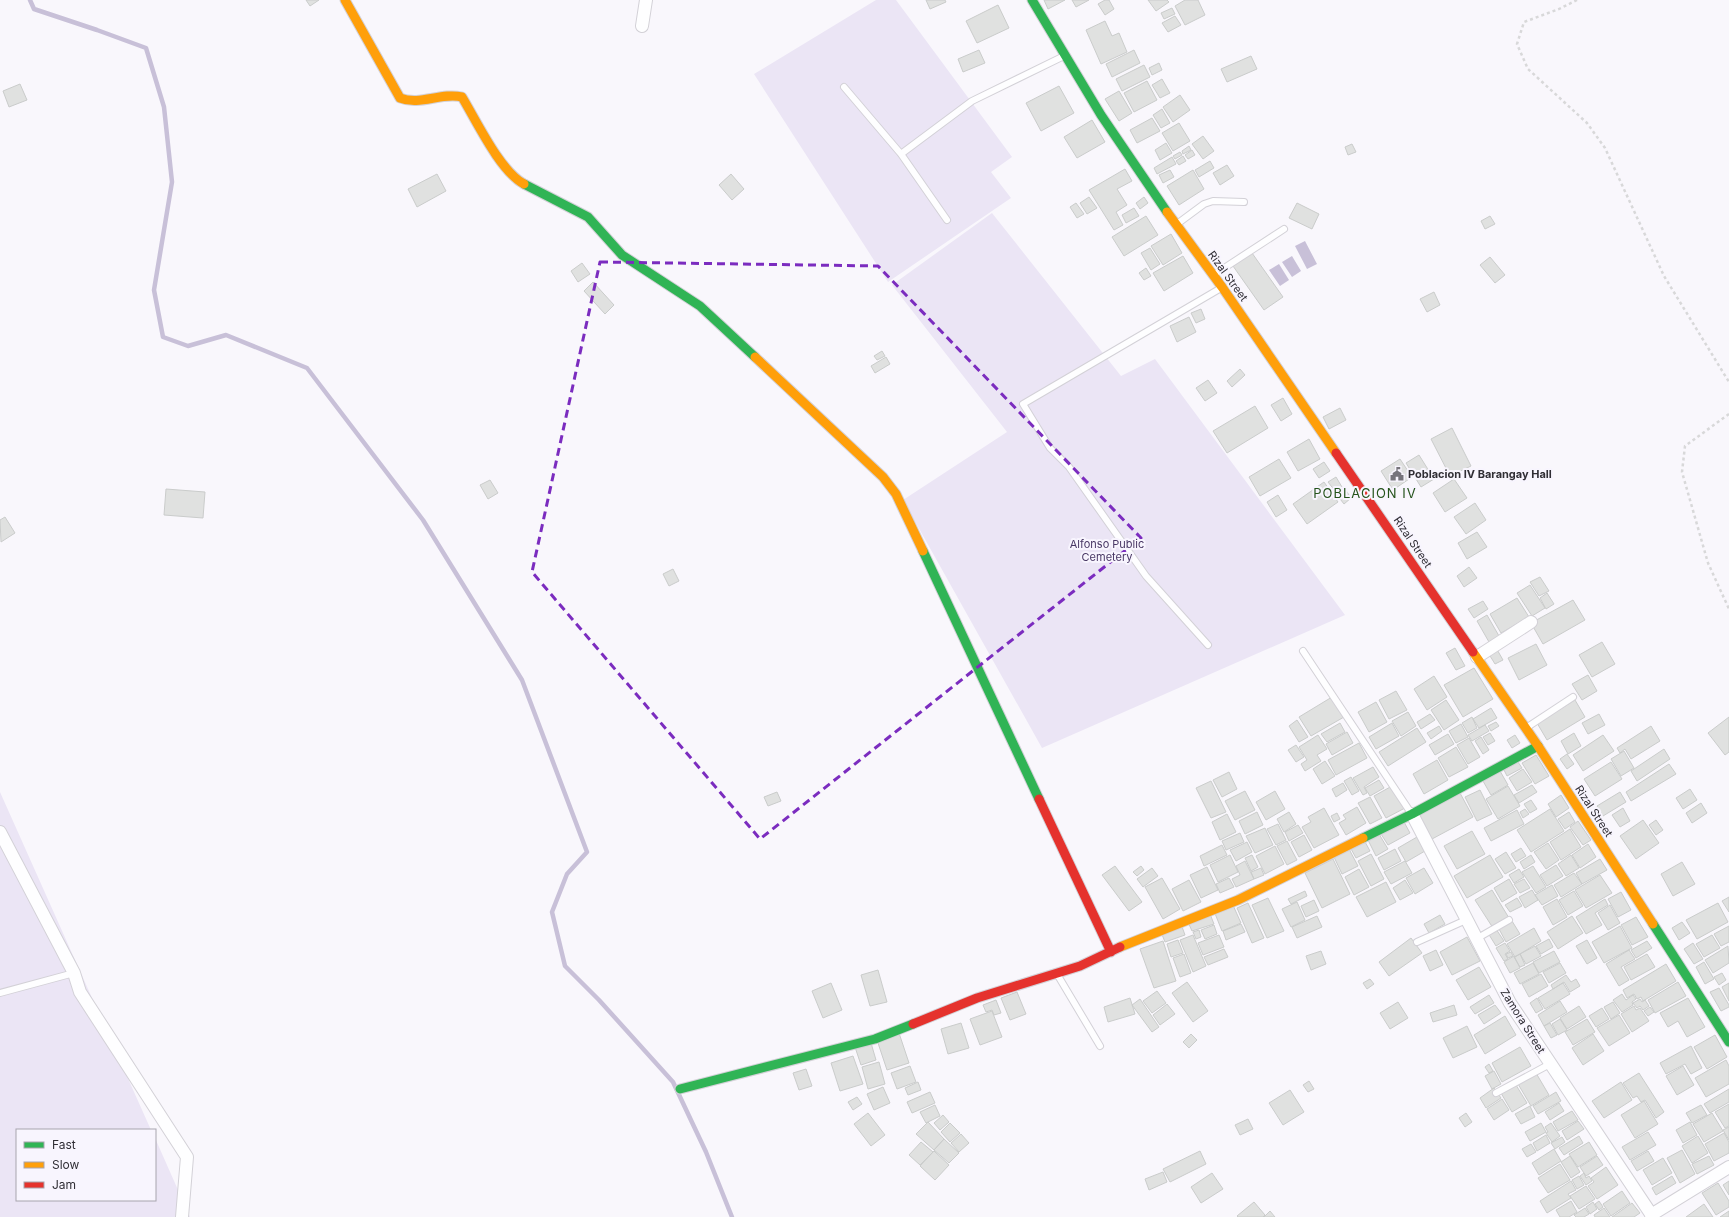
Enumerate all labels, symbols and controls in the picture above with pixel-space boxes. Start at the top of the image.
street label: Rizal Street [1205,248,1251,304]
public building icon: Poblacion IV Barangay Hall [1389,466,1405,482]
place label: Poblacion IV Barangay Hall [1408,467,1552,481]
district label: POBLACION IV [1313,485,1417,501]
street label: Rizal Street [1391,514,1435,571]
park label: Alfonso Public Cemetery [1070,537,1144,564]
street label: Rizal Street [1572,783,1616,840]
street label: Zamora Street [1498,986,1549,1056]
legend [16,1129,156,1201]
text: Fast [52,1137,76,1152]
text: Slow [52,1157,80,1172]
text: Jam [52,1177,76,1192]

